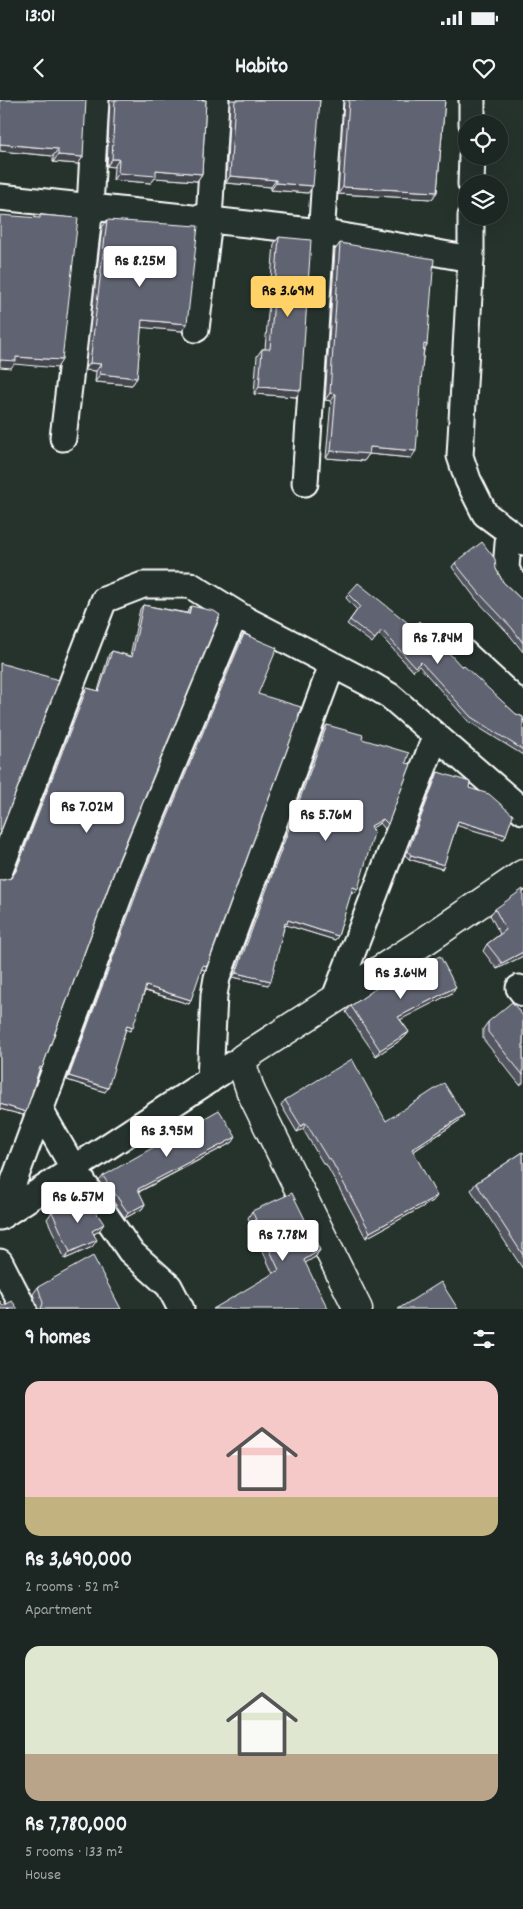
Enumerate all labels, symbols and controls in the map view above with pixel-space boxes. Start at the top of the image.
text: 13:01 [25,4,55,31]
text: Habito [235,52,288,83]
icon: back [25,54,53,82]
icon: heart [470,54,498,82]
map controls [458,115,508,225]
button: locate [458,115,508,165]
button: layers [458,175,508,225]
pin: Rs 8.25M [88,246,192,288]
text: Rs 8.25M [114,250,166,273]
pin: Rs 3.69M [236,276,340,318]
text: Rs 3.69M [262,280,314,303]
pin: Rs 7.84M [386,622,490,665]
text: Rs 7.84M [413,627,463,650]
pin: Rs 7.02M [35,792,139,834]
text: Rs 7.02M [61,796,113,819]
pin: Rs 5.76M [274,800,378,842]
text: Rs 5.76M [300,804,352,827]
pin: Rs 3.64M [349,958,453,1000]
text: Rs 3.64M [375,962,427,985]
pin: Rs 3.95M [115,1116,219,1158]
text: Rs 3.95M [141,1120,193,1143]
pin: Rs 6.57M [26,1182,130,1224]
text: Rs 6.57M [52,1186,104,1209]
pin: Rs 7.78M [231,1220,335,1262]
text: Rs 7.78M [259,1224,307,1247]
text: 9 homes [25,1324,91,1354]
icon: filters [470,1325,498,1353]
icon: home [217,1414,307,1504]
text: Rs 3,690,000 [25,1546,132,1576]
text: 2 rooms · 52 m² [25,1576,119,1599]
text: Apartment [25,1599,92,1622]
icon: home [217,1679,307,1769]
text: Rs 7,780,000 [25,1811,127,1841]
text: 5 rooms · 133 m² [25,1841,123,1864]
text: House [25,1864,61,1887]

